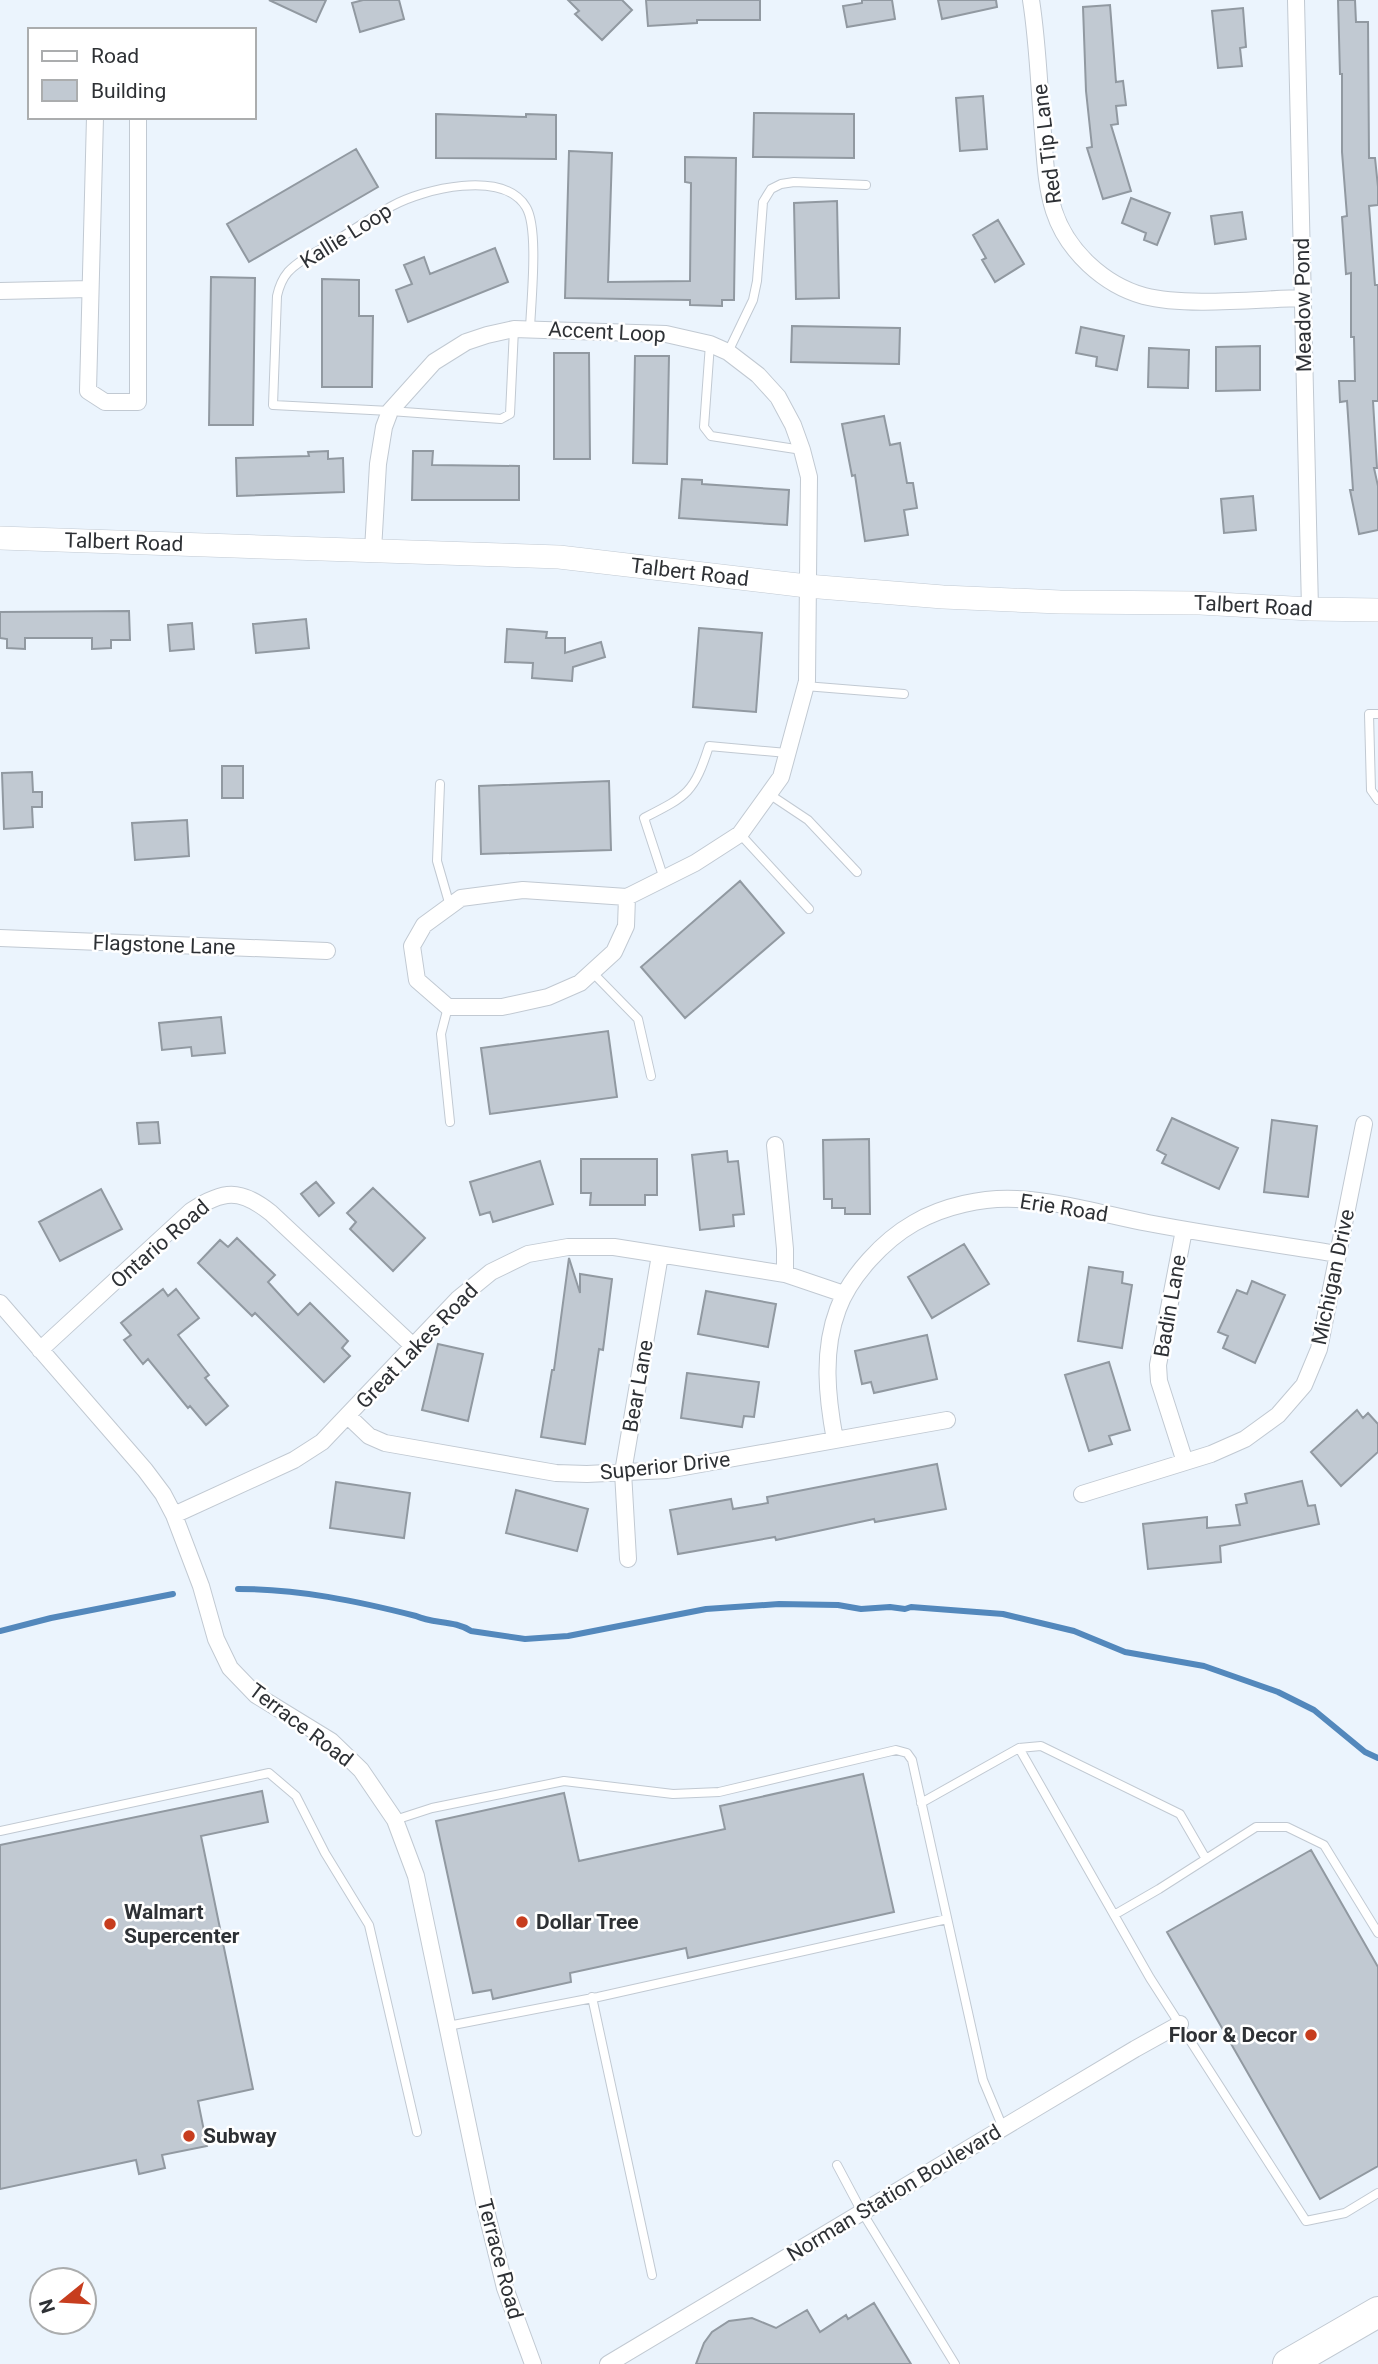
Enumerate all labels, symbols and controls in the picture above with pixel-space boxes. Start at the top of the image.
legend [28,28,256,119]
text: Road [91,44,139,68]
text: Building [91,79,166,103]
street label: Red Tip Lane [1028,83,1066,205]
street label: Kallie Loop [296,198,396,274]
street label: Meadow Pond [1290,238,1316,372]
street label: Accent Loop [548,317,666,347]
street label: Talbert Road [64,528,184,556]
street label: Talbert Road [629,553,750,591]
street label: Talbert Road [1194,591,1313,621]
street label: Flagstone Lane [92,931,236,959]
street label: Erie Road [1018,1189,1110,1227]
street label: Ontario Road [106,1195,214,1293]
street label: Michigan Drive [1307,1207,1359,1347]
street label: Badin Lane [1149,1253,1191,1359]
street label: Great Lakes Road [351,1279,483,1413]
street label: Bear Lane [618,1338,658,1434]
street label: Superior Drive [599,1447,731,1485]
street label: Terrace Road [244,1678,358,1772]
place label: Walmart Supercenter [124,1900,240,1948]
place label: Dollar Tree [536,1910,639,1934]
marker: Dollar Tree [514,1914,530,1930]
marker: Walmart Supercenter [102,1916,118,1932]
place label: Floor & Decor [1169,2023,1297,2047]
marker: Floor & Decor [1303,2027,1319,2043]
street label: Norman Station Boulevard [783,2120,1005,2266]
place label: Subway [203,2124,277,2148]
marker: Subway [181,2128,197,2144]
street label: Terrace Road [472,2196,528,2322]
north arrow [28,2266,98,2336]
text: N [34,2296,60,2316]

